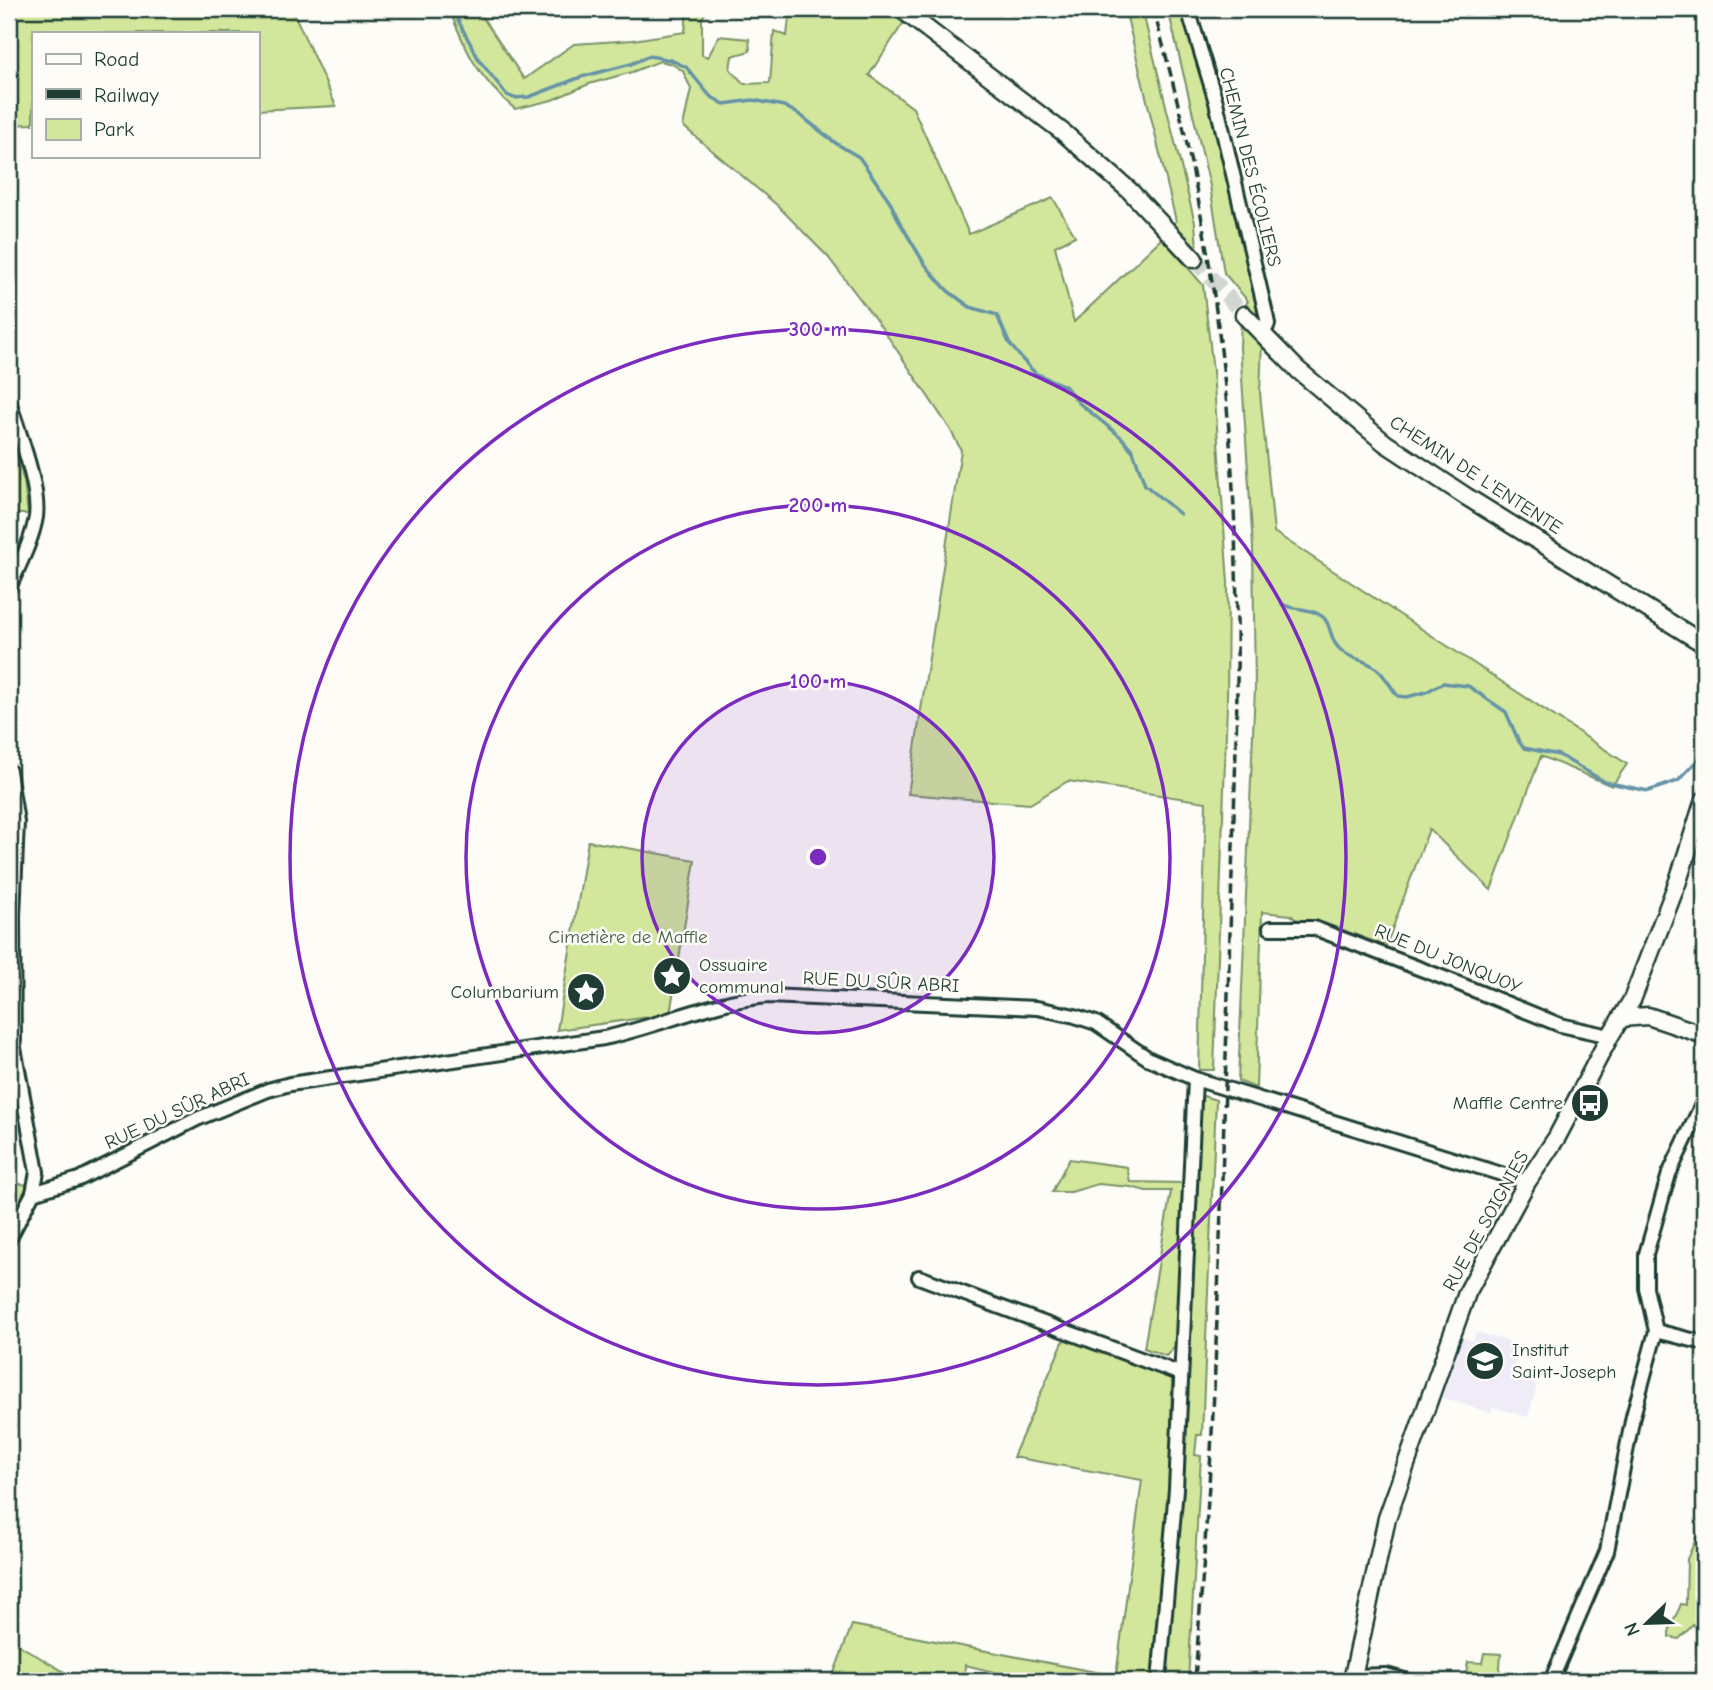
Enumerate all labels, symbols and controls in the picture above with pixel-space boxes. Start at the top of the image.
legend [32,32,259,158]
text: Road [94,47,139,71]
street label: CHEMIN DES ÉCOLIERS [1215,65,1285,269]
text: Railway [94,83,159,107]
text: Park [94,117,134,141]
text: 300 m [789,317,847,341]
street label: CHEMIN DE L'ENTENTE [1386,411,1566,539]
text: 200 m [789,493,847,517]
text: 100 m [790,669,846,693]
centre of rings [806,845,830,869]
street label: RUE DU JONQUOY [1371,919,1525,999]
park label: Cimetière de Maffle [548,926,708,948]
place label: Ossuaire communal [699,954,784,998]
place icon: Ossuaire communal [651,955,693,997]
street label: RUE DU SÛR ABRI [802,967,960,997]
place icon: Columbarium [565,971,607,1013]
place label: Columbarium [450,981,559,1003]
street label: RUE DU SÛR ABRI [101,1068,253,1154]
bus stop icon: Maffle Centre [1569,1082,1611,1124]
place label: Maffle Centre [1453,1092,1563,1114]
street label: RUE DE SOIGNIES [1438,1147,1534,1295]
place label: Institut Saint-Joseph [1512,1339,1616,1383]
school or university icon: Institut Saint-Joseph [1464,1340,1506,1382]
north arrow [1612,1588,1682,1658]
text: N [1620,1619,1645,1639]

